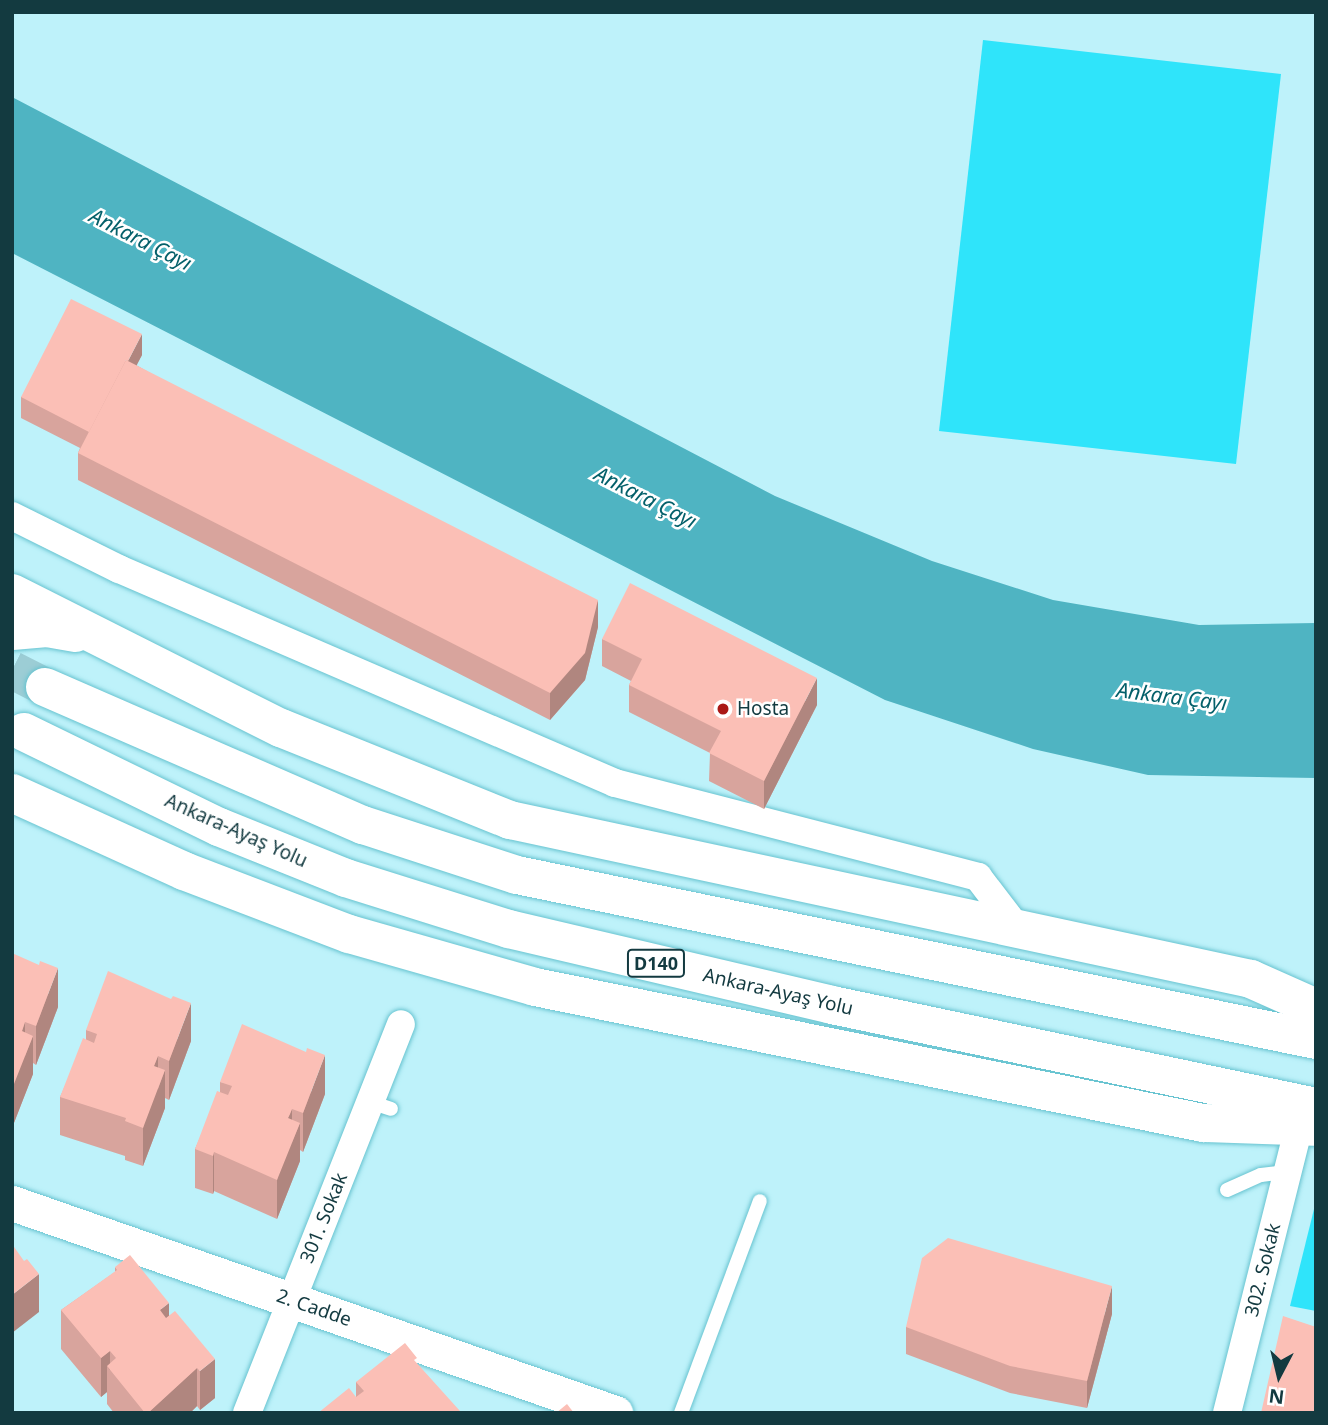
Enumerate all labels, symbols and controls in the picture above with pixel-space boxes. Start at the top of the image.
water label: Ankara Çayı [86,203,196,275]
water label: Ankara Çayı [591,461,701,533]
water label: Ankara Çayı [1115,677,1229,715]
place label: Hosta [737,698,789,720]
marker: Hosta [715,701,731,717]
street label: Ankara-Ayaş Yolu [161,789,311,873]
road number: D140 [626,948,686,978]
street label: Ankara-Ayaş Yolu [701,964,855,1020]
street label: 301. Sokak [296,1169,352,1267]
street label: 302. Sokak [1240,1221,1286,1319]
street label: 2. Cadde [274,1285,354,1331]
north arrow [1244,1341,1314,1411]
text: N [1267,1383,1286,1411]

